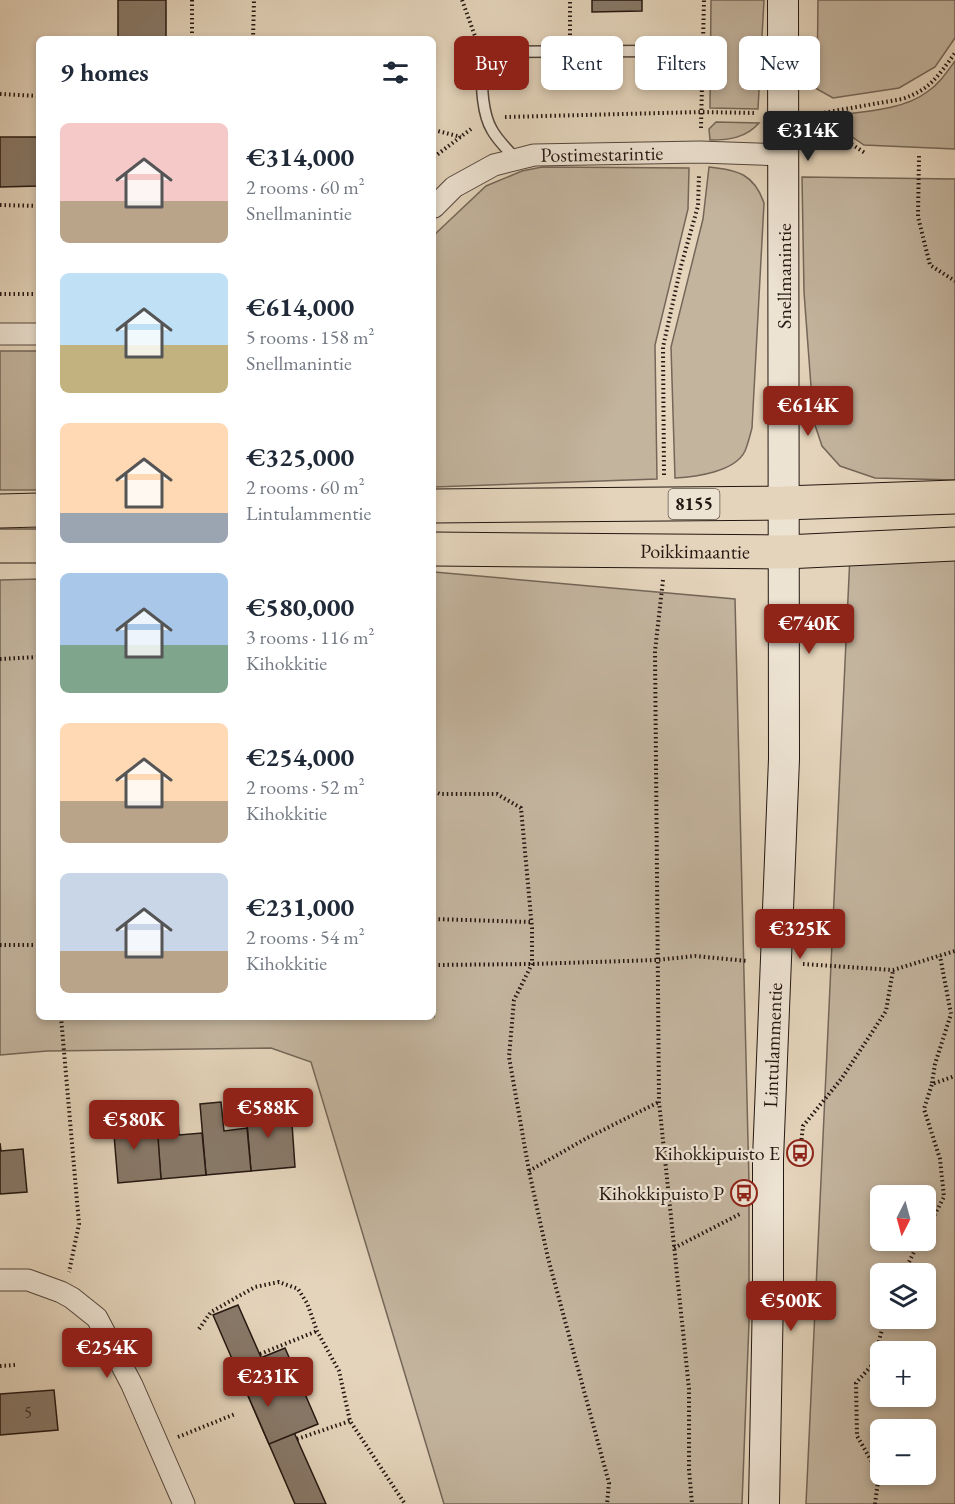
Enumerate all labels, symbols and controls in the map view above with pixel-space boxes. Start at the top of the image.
chip: Buy [454,36,529,90]
chip: Rent [541,36,623,90]
chip: Filters [635,36,727,90]
chip: New [739,36,820,90]
text: 9 homes [60,55,149,89]
icon: filters [379,56,412,89]
pin: €314K [766,111,850,162]
text: €314K [777,117,839,143]
text: €314,000 [246,140,354,174]
street label: Postimestarintie [540,140,664,168]
icon: home [108,147,180,219]
text: 2 rooms · 60 m² [246,174,365,200]
text: Snellmanintie [246,200,352,226]
street label: Snellmanintie [771,223,797,329]
text: €614,000 [246,290,354,324]
icon: home [108,297,180,369]
text: 5 rooms · 158 m² [246,324,374,350]
text: Snellmanintie [246,350,352,376]
pin: €614K [766,386,850,437]
text: €614K [777,392,839,418]
text: €325,000 [246,440,354,474]
icon: home [108,447,180,519]
text: 2 rooms · 60 m² [246,474,365,500]
road number: 8155 [668,489,720,519]
text: Lintulammentie [246,500,371,526]
street label: Poikkimaantie [640,538,750,565]
text: €580,000 [246,590,354,624]
icon: home [108,597,180,669]
pin: €740K [767,604,851,655]
text: €740K [778,610,840,636]
text: 3 rooms · 116 m² [246,624,374,650]
text: Kihokkitie [246,650,327,676]
text: €254,000 [246,740,354,774]
icon: home [108,747,180,819]
text: 2 rooms · 52 m² [246,774,365,800]
text: Kihokkitie [246,800,327,826]
text: €231,000 [246,890,354,924]
icon: home [108,897,180,969]
pin: €325K [758,909,842,960]
text: €325K [769,915,831,941]
text: 2 rooms · 54 m² [246,924,365,950]
text: Kihokkitie [246,950,327,976]
street label: Lintulammentie [757,982,788,1108]
pin: €588K [226,1088,310,1139]
text: €588K [237,1094,299,1120]
pin: €580K [92,1100,176,1151]
text: €580K [103,1106,165,1132]
bus stop icon: Kihokkipuisto E [785,1138,815,1168]
place label: Kihokkipuisto E [654,1140,780,1166]
bus stop icon: Kihokkipuisto P [729,1178,759,1208]
place label: Kihokkipuisto P [598,1180,724,1206]
north arrow [870,1185,936,1251]
map controls [870,1185,936,1485]
button: layers [870,1263,936,1329]
pin: €500K [749,1281,833,1332]
text: €500K [760,1287,822,1313]
pin: €254K [65,1328,149,1379]
text: €254K [76,1334,138,1360]
button: + [870,1341,936,1407]
pin: €231K [226,1357,310,1408]
text: €231K [237,1363,299,1389]
house number: 5 [24,1402,32,1423]
button: − [870,1419,936,1485]

